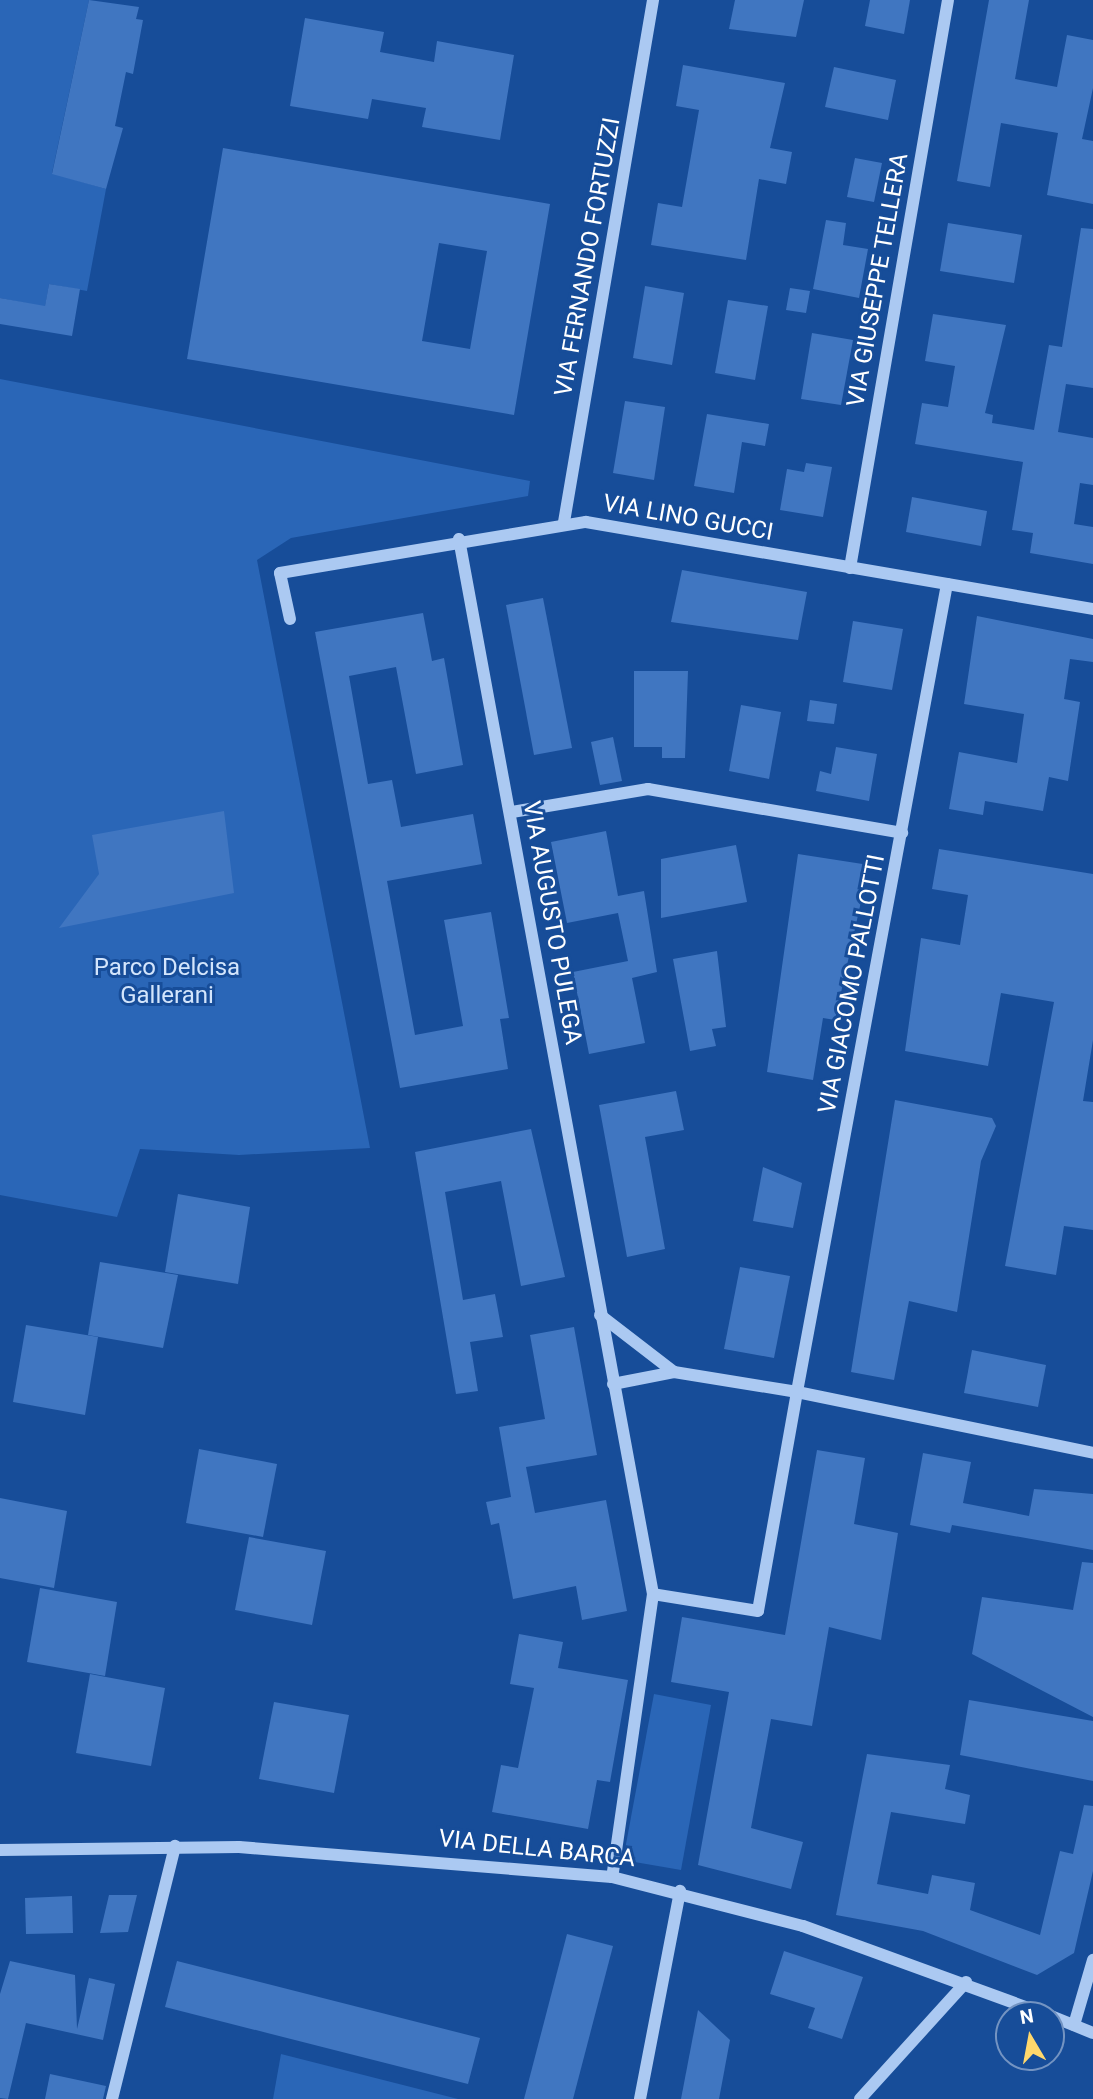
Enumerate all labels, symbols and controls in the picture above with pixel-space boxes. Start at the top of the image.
street label: VIA FERNANDO FORTUZZI [549,115,627,399]
street label: VIA GIUSEPPE TELLERA [841,151,915,409]
street label: VIA LINO GUCCI [601,489,775,547]
street label: VIA AUGUSTO PULEGA [516,799,588,1047]
street label: VIA GIACOMO PALLOTTI [813,852,891,1116]
park label: Parco Delcisa Gallerani [94,954,240,1010]
street label: VIA DELLA BARCA [437,1824,637,1874]
north arrow [995,2001,1065,2071]
text: N [1018,2004,1035,2029]

